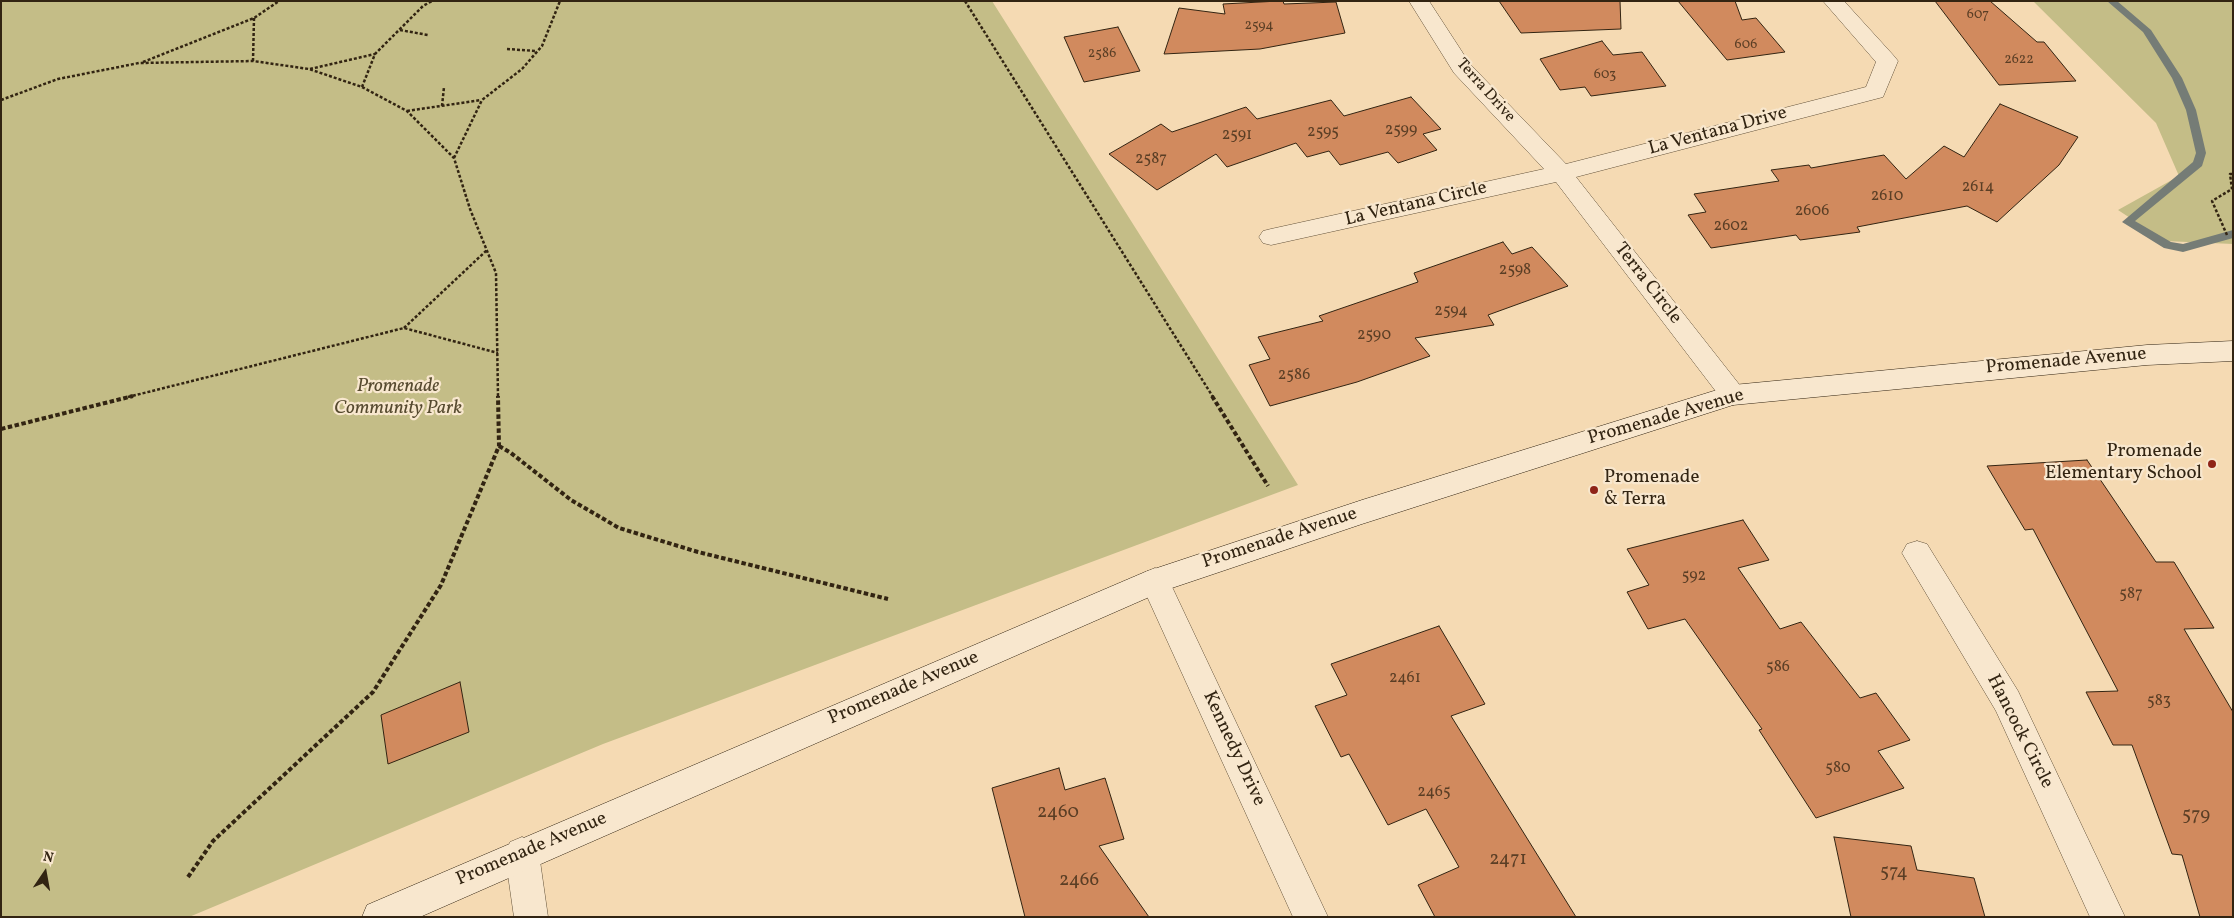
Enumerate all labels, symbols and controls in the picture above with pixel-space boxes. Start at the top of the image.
house number: 607 [1967,7,1989,23]
house number: 2594 [1244,18,1274,34]
house number: 606 [1735,37,1757,53]
house number: 2586 [1088,46,1116,62]
house number: 2622 [2004,52,2034,68]
street label: Terra Drive [1451,55,1519,127]
house number: 603 [1594,67,1616,83]
street label: La Ventana Drive [1646,103,1790,161]
house number: 2599 [1385,121,1417,141]
house number: 2595 [1307,123,1339,143]
house number: 2591 [1222,126,1252,146]
house number: 2587 [1135,150,1167,170]
street label: La Ventana Circle [1343,178,1489,232]
house number: 2614 [1962,178,1994,198]
house number: 2610 [1871,187,1903,207]
house number: 2606 [1795,202,1829,222]
house number: 2602 [1714,217,1748,237]
street label: Terra Circle [1608,239,1686,329]
house number: 2598 [1499,261,1531,281]
house number: 2594 [1434,302,1468,322]
house number: 2590 [1357,326,1391,346]
street label: Promenade Avenue [1985,344,2147,380]
house number: 2586 [1278,366,1310,386]
park label: Promenade Community Park [334,377,462,421]
street label: Promenade Avenue [1585,385,1747,451]
place label: Promenade Elementary School [2045,442,2202,486]
marker: Promenade Elementary School [2206,458,2218,470]
place label: Promenade & Terra [1604,468,1699,512]
marker: Promenade & Terra [1588,484,1600,496]
street label: Promenade Avenue [1200,503,1360,575]
house number: 592 [1682,567,1706,587]
house number: 587 [2119,585,2143,605]
street label: Promenade Avenue [825,647,983,731]
house number: 586 [1766,658,1790,678]
house number: 2461 [1389,669,1421,689]
street label: Hancock Circle [1981,671,2057,793]
street label: Kennedy Drive [1196,688,1270,810]
house number: 583 [2147,692,2171,712]
house number: 580 [1825,759,1851,779]
house number: 2465 [1417,783,1451,803]
house number: 2460 [1037,803,1079,825]
house number: 579 [2182,806,2210,828]
street label: Promenade Avenue [453,808,611,892]
text: N [41,847,55,868]
north arrow [20,848,70,898]
house number: 2471 [1489,850,1527,872]
house number: 574 [1880,863,1908,885]
house number: 2466 [1059,871,1099,893]

